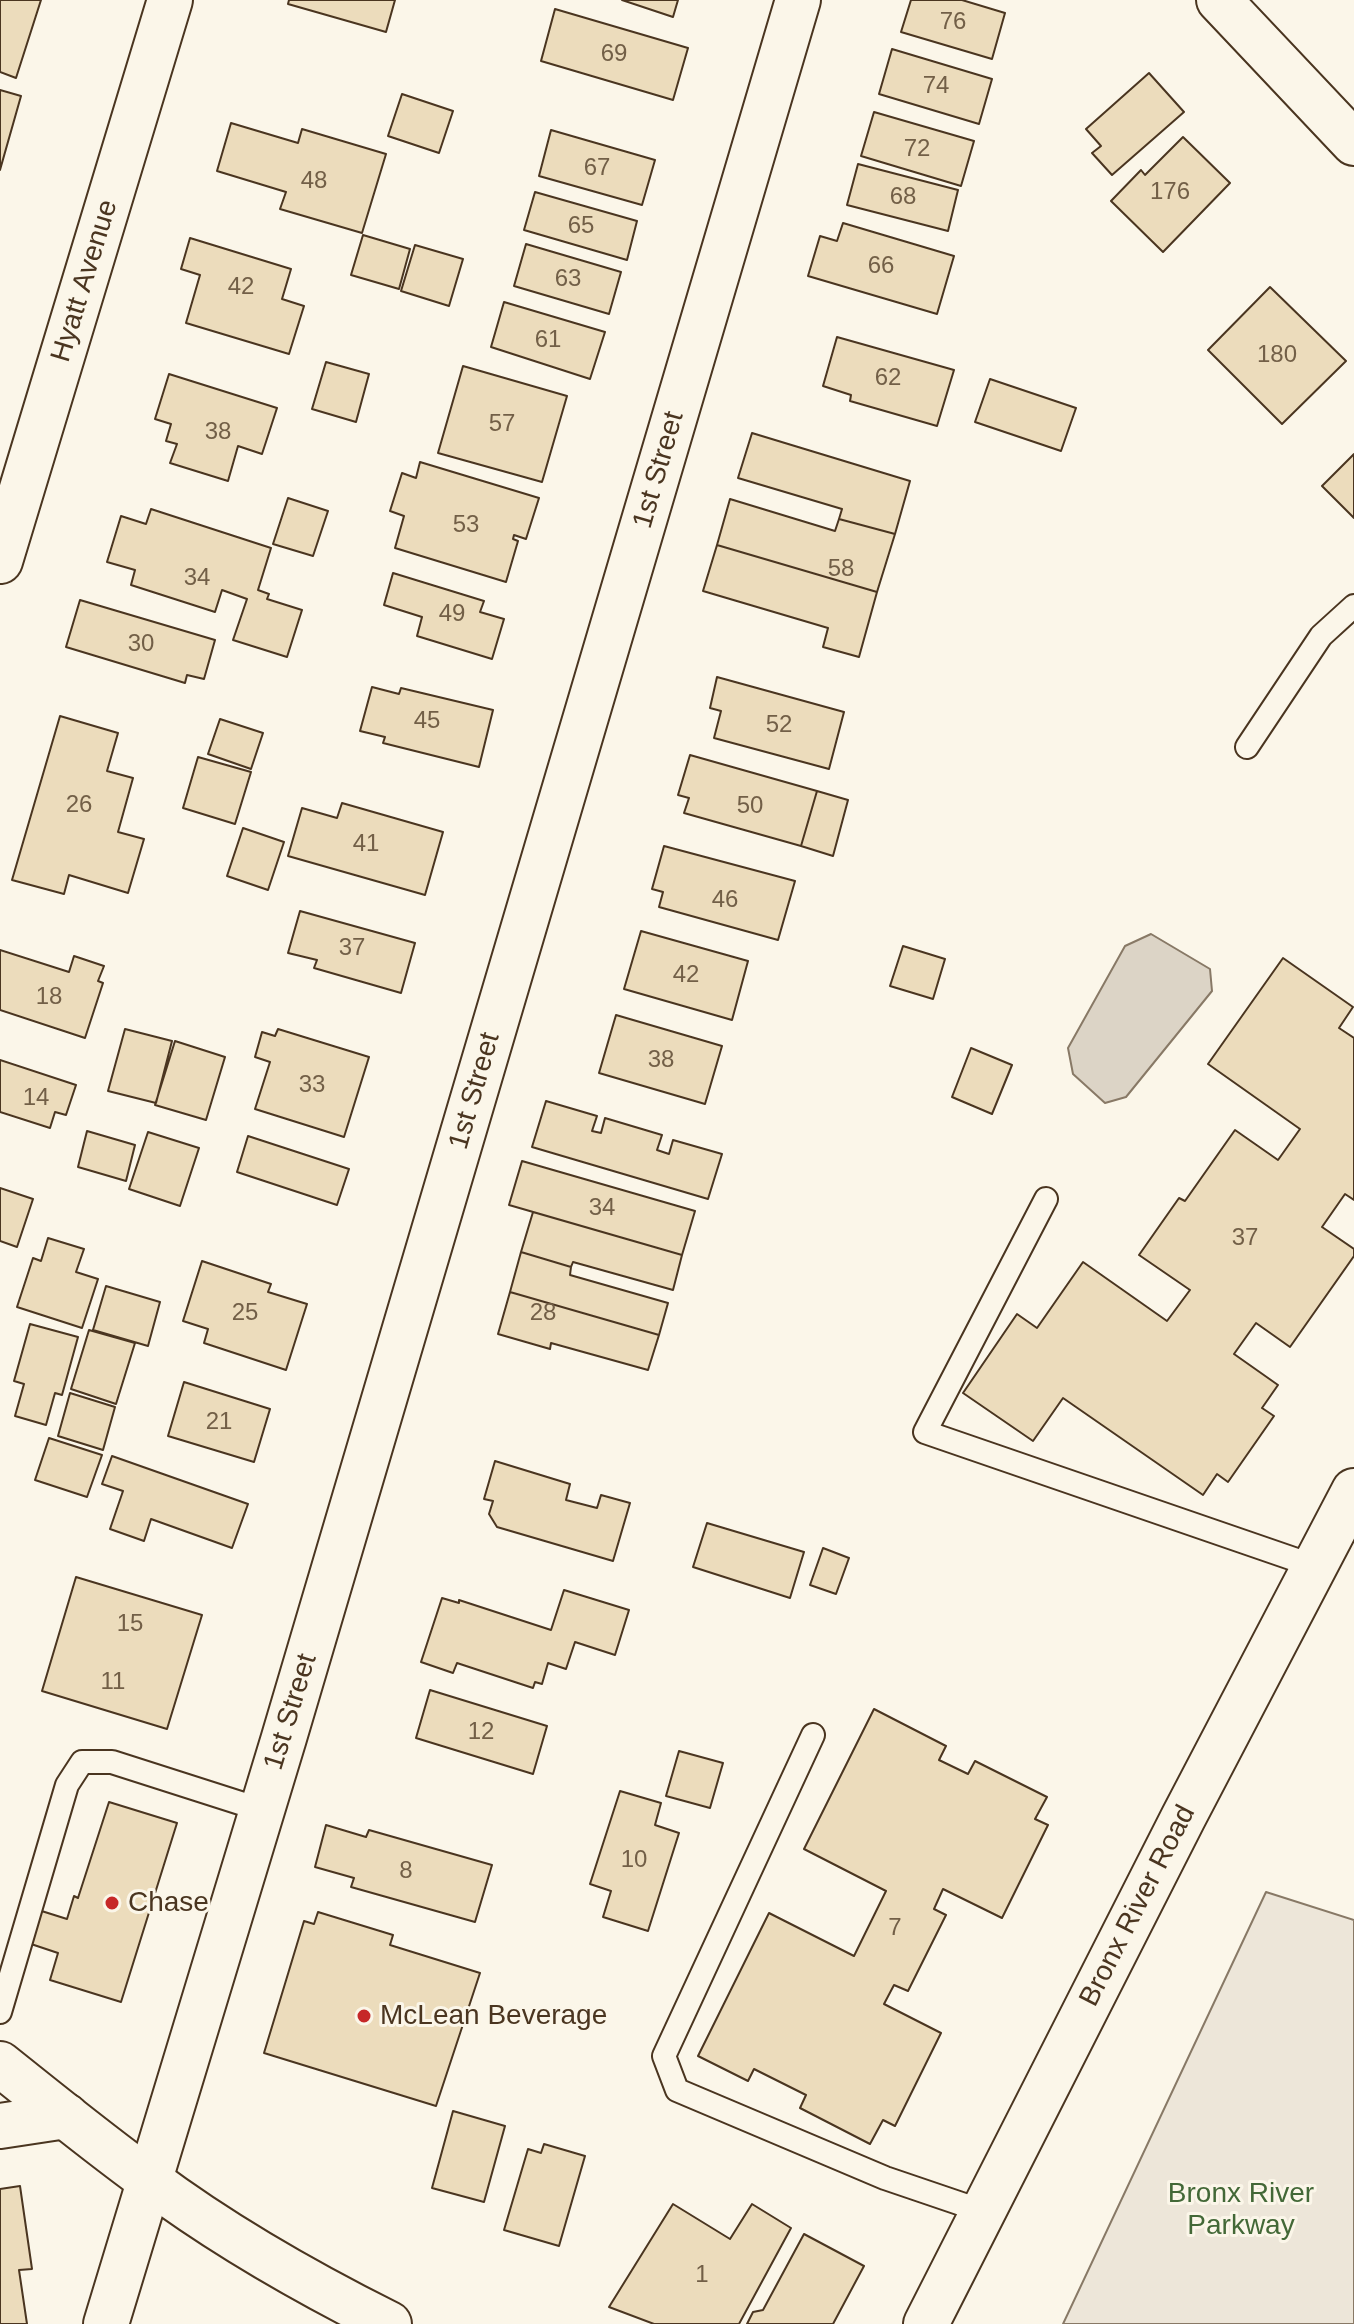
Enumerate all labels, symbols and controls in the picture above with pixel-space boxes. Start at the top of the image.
house number: 76 [940,8,966,36]
house number: 69 [601,40,627,68]
house number: 74 [923,72,949,100]
house number: 72 [904,135,930,163]
house number: 67 [584,154,610,182]
house number: 48 [301,167,327,195]
house number: 176 [1150,178,1190,206]
house number: 68 [890,183,916,211]
street label: Hyatt Avenue [44,196,126,366]
house number: 65 [568,212,594,240]
house number: 66 [868,252,894,280]
house number: 63 [555,265,581,293]
house number: 42 [228,273,254,301]
house number: 61 [535,326,561,354]
house number: 180 [1257,341,1297,369]
house number: 62 [875,364,901,392]
street label: 1st Street [626,408,692,532]
house number: 57 [489,410,515,438]
house number: 38 [205,418,231,446]
house number: 53 [453,511,479,539]
house number: 58 [828,555,854,583]
house number: 34 [184,564,210,592]
house number: 49 [439,600,465,628]
house number: 30 [128,630,154,658]
house number: 45 [414,707,440,735]
house number: 52 [766,711,792,739]
house number: 26 [66,791,92,819]
house number: 50 [737,792,763,820]
house number: 41 [353,830,379,858]
house number: 46 [712,886,738,914]
house number: 37 [339,934,365,962]
house number: 42 [673,961,699,989]
house number: 18 [36,983,62,1011]
street label: 1st Street [442,1029,508,1153]
house number: 38 [648,1046,674,1074]
house number: 33 [299,1071,325,1099]
house number: 14 [23,1084,49,1112]
house number: 34 [589,1194,615,1222]
house number: 37 [1232,1224,1258,1252]
house number: 25 [232,1299,258,1327]
house number: 28 [530,1299,556,1327]
house number: 21 [206,1408,232,1436]
house number: 15 [117,1610,143,1638]
street label: 1st Street [257,1650,325,1774]
house number: 11 [101,1668,125,1696]
house number: 12 [468,1718,494,1746]
street label: Bronx River Road [1073,1800,1203,2012]
house number: 10 [621,1846,647,1874]
house number: 8 [399,1857,413,1885]
place label: Chase [128,1886,209,1920]
marker: Chase [103,1894,121,1912]
house number: 7 [888,1914,902,1942]
place label: McLean Beverage [380,1999,607,2033]
marker: McLean Beverage [355,2007,373,2025]
park label: Bronx River Parkway [1168,2177,1314,2243]
house number: 1 [695,2261,709,2289]

